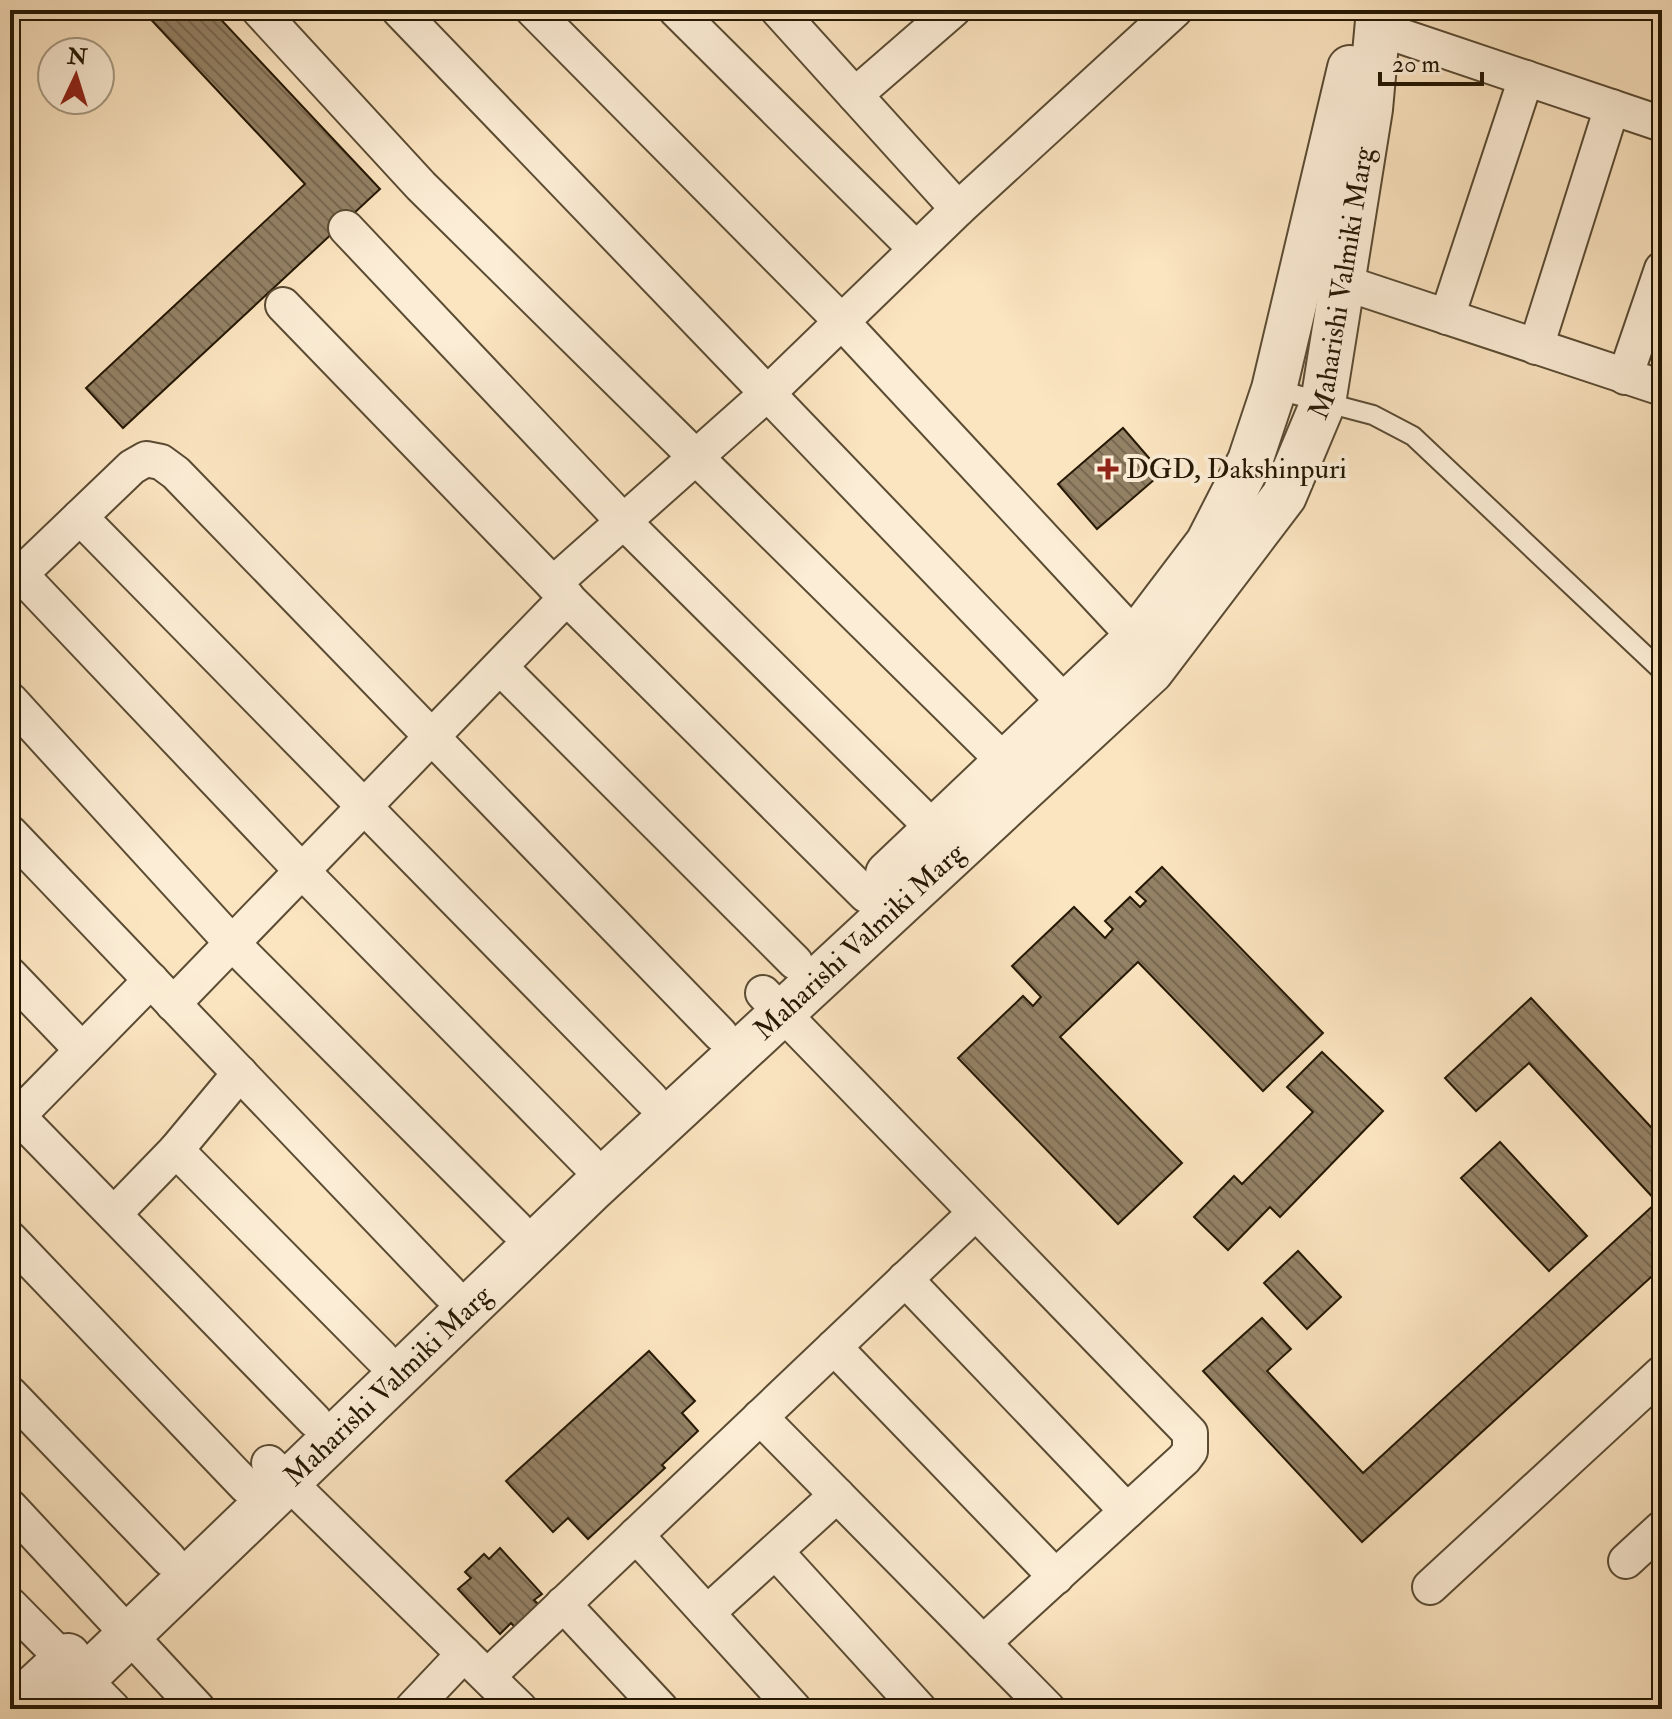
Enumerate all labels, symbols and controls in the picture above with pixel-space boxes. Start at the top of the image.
north arrow [36,36,116,116]
scale bar [1380,36,1482,86]
text: N [66,42,88,72]
text: 20 m [1392,49,1441,80]
street label: Maharishi Valmiki Marg [1301,143,1381,424]
place label: DGD, Dakshinpuri [1126,452,1347,487]
marker: DGD, Dakshinpuri [1097,458,1119,480]
street label: Maharishi Valmiki Marg [747,834,973,1048]
street label: Maharishi Valmiki Marg [277,1277,500,1494]

